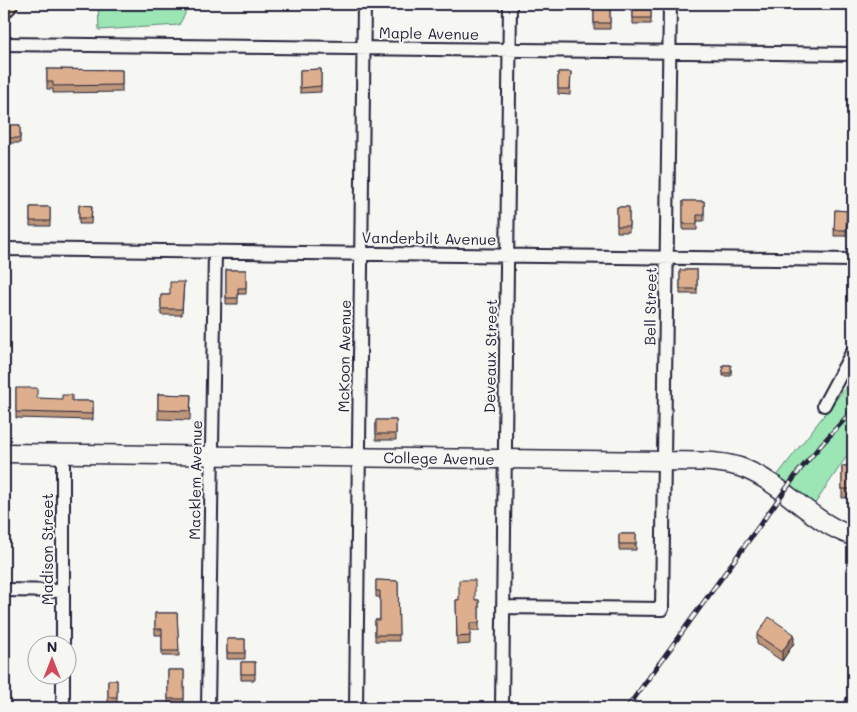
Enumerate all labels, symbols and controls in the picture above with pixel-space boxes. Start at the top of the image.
street label: Maple Avenue [379,22,479,44]
street label: Vanderbilt Avenue [361,227,497,249]
street label: Bell Street [639,266,661,346]
street label: McKoon Avenue [333,299,355,413]
street label: Deveaux Street [479,299,501,413]
street label: Macklem Avenue [184,420,206,540]
street label: College Avenue [383,447,495,469]
street label: Madison Street [37,493,57,605]
north arrow [28,634,78,684]
text: N [47,637,57,656]

